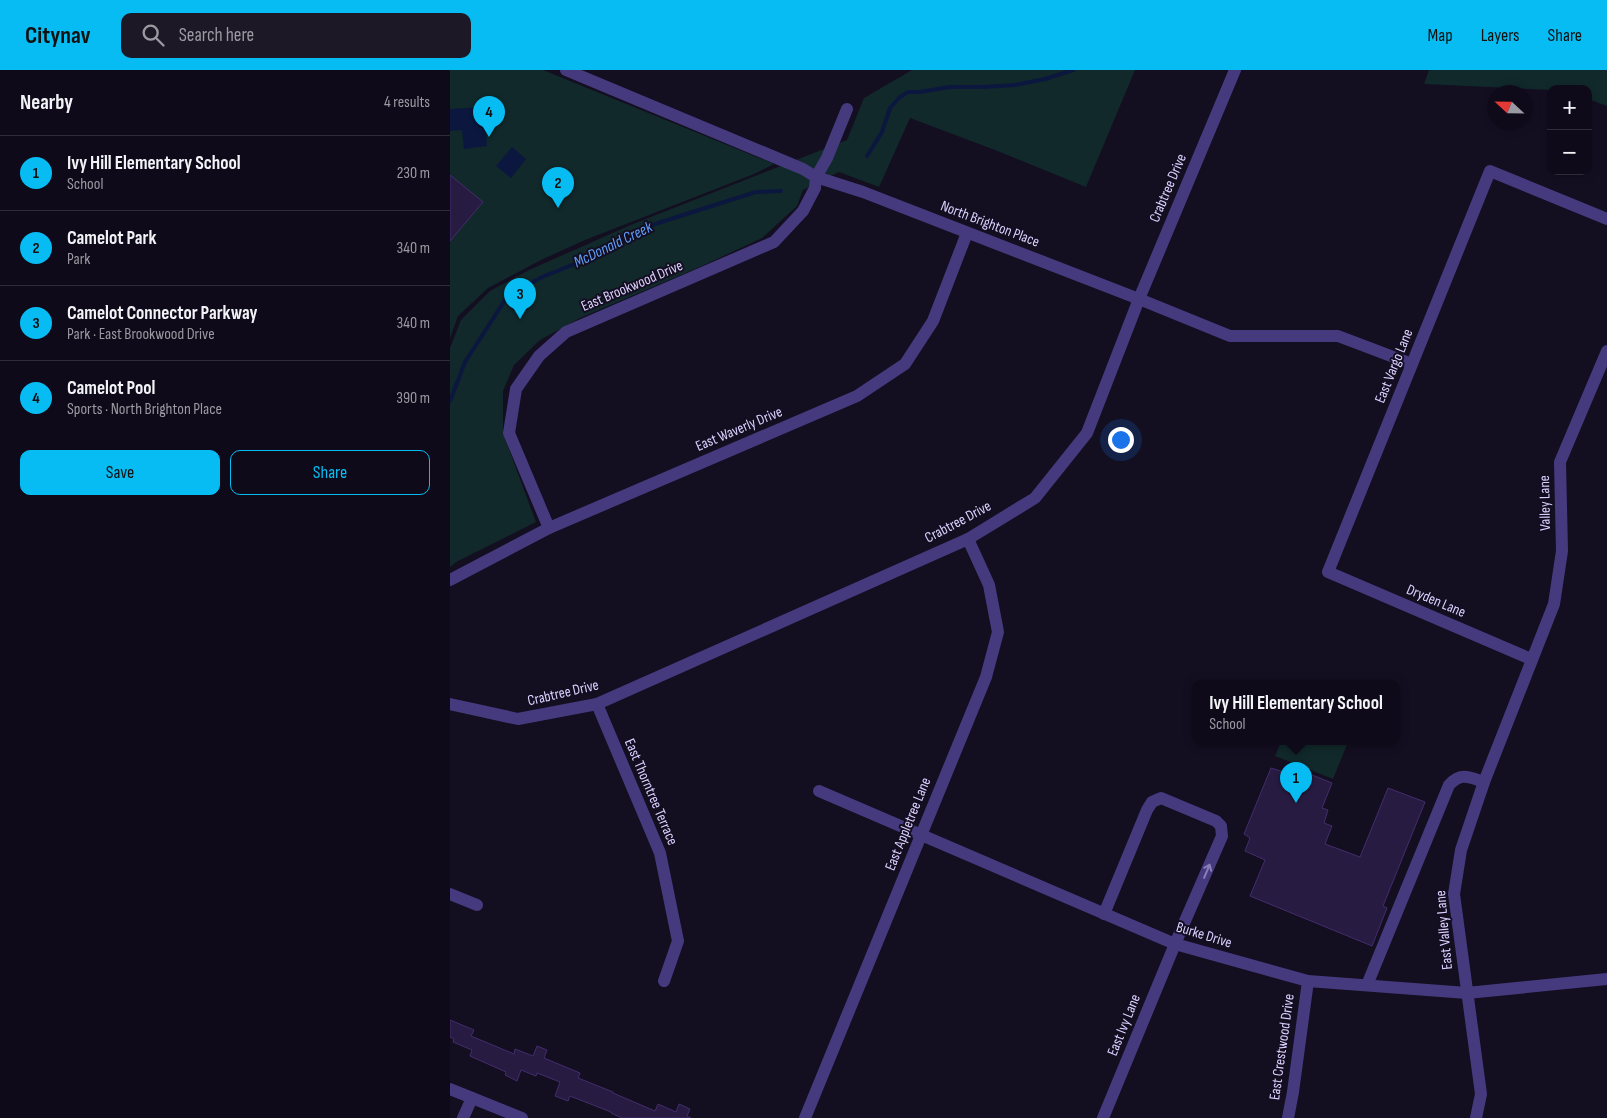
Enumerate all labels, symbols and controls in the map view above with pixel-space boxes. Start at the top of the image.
search box [121,13,471,58]
text: Citynav [25,21,91,50]
icon: search [139,21,167,49]
text: Search here [179,24,254,47]
text: Map [1428,25,1453,46]
text: Layers [1481,25,1520,46]
text: Share [1548,25,1582,46]
north arrow [1487,85,1532,130]
map controls [1547,85,1592,175]
button: + [1547,85,1592,130]
text: Nearby [20,90,73,115]
text: 4 results [384,93,430,112]
pin: 4 [473,96,505,137]
button: − [1547,130,1592,175]
street label: Crabtree Drive [1145,151,1191,225]
text: Ivy Hill Elementary School [67,152,241,175]
text: 1 [33,164,39,183]
text: 230 m [397,164,430,183]
pin: 2 [542,167,574,208]
text: School [67,175,103,194]
street label: North Brighton Place [938,196,1042,252]
water label: McDonald Creek [571,217,656,272]
text: Camelot Park [67,227,156,250]
text: 2 [32,239,40,258]
text: 340 m [397,239,430,258]
text: Park [67,250,90,269]
street label: East Brookwood Drive [578,256,686,316]
pin: 3 [504,278,536,319]
text: Camelot Connector Parkway [67,302,257,325]
text: 3 [32,314,40,333]
text: 340 m [397,314,430,333]
text: Park · East Brookwood Drive [67,325,215,344]
street label: East Vargo Lane [1371,326,1417,406]
text: Camelot Pool [67,377,155,400]
text: 4 [32,389,40,408]
text: 390 m [396,389,430,408]
text: Sports · North Brighton Place [67,400,222,419]
street label: East Waverly Drive [693,402,785,456]
your location [1108,427,1134,453]
button: Save [20,450,220,495]
button: Share [230,450,430,495]
street label: Valley Lane [1535,475,1555,531]
street label: Crabtree Drive [922,497,994,547]
street label: Dryden Lane [1404,580,1468,622]
street label: Crabtree Drive [526,676,600,710]
popup [1192,680,1400,745]
text: Ivy Hill Elementary School [1209,692,1383,715]
text: School [1209,715,1246,734]
street label: East Thorntree Terrace [620,736,682,848]
pin: 1 [1280,762,1312,803]
street label: East Appletree Lane [881,775,935,873]
one-way arrow [1203,864,1213,879]
street label: East Valley Lane [1431,890,1457,970]
street label: Burke Drive [1174,918,1234,952]
street label: East Ivy Lane [1103,991,1145,1059]
street label: East Crestwood Drive [1265,993,1299,1101]

